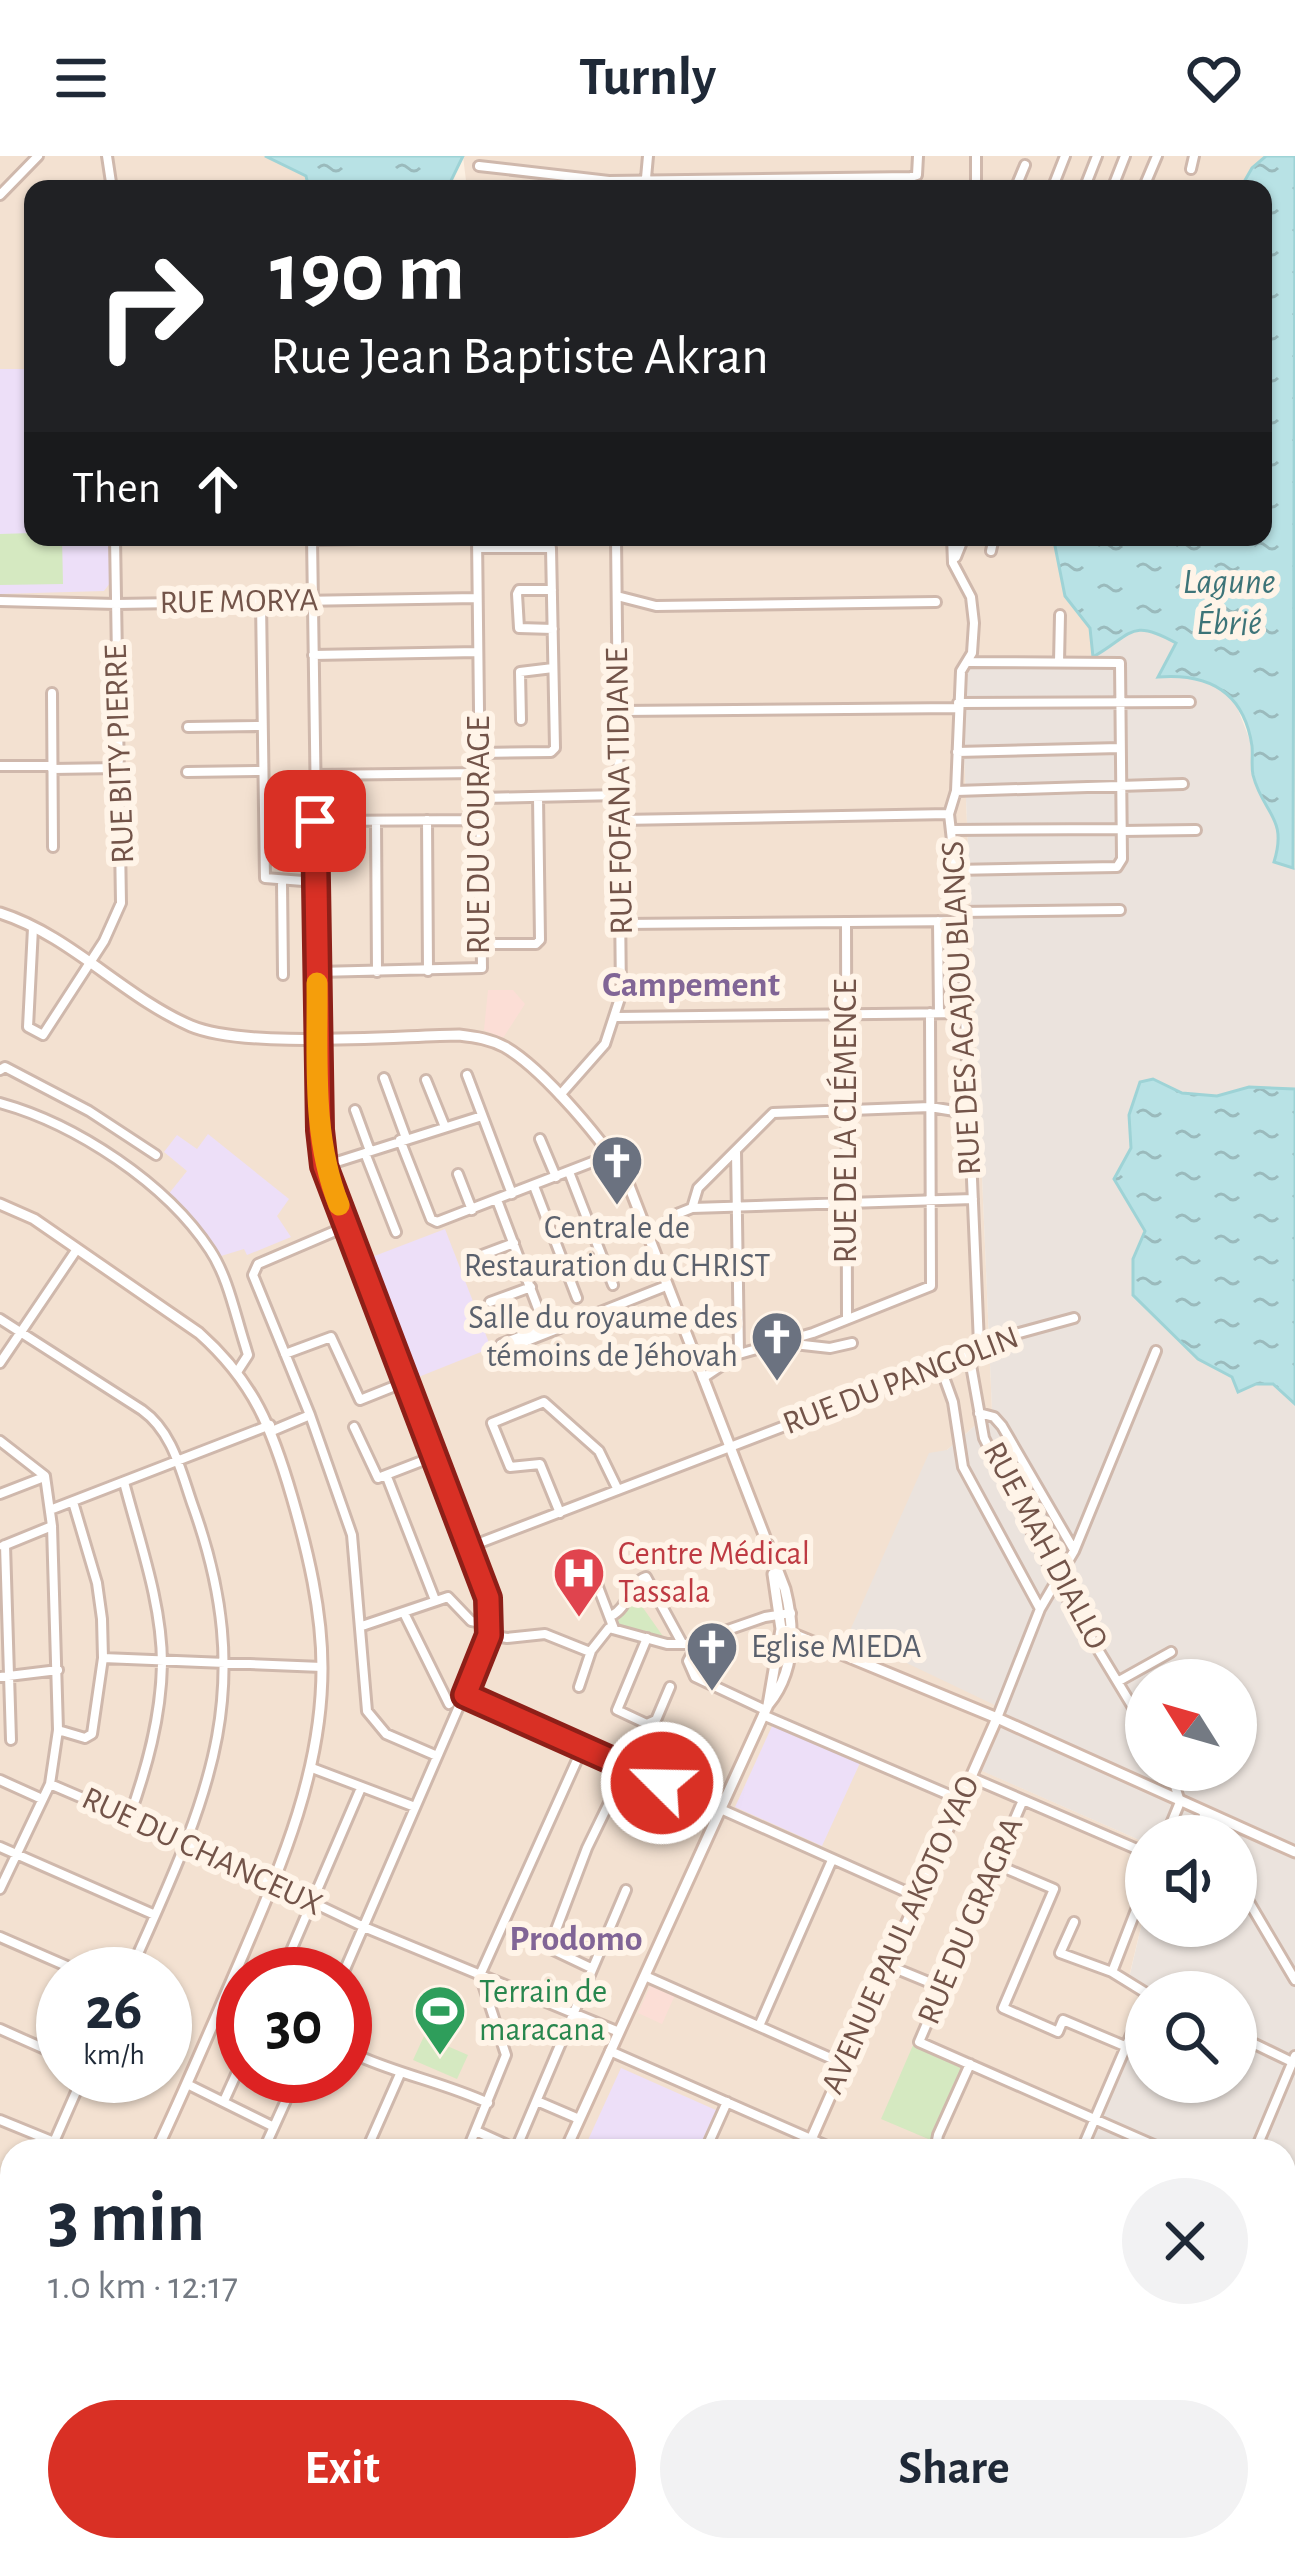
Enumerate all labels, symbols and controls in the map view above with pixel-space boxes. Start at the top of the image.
icon: menu [48,45,114,111]
icon: heart [1181,45,1247,111]
text: Turnly [579,51,716,105]
icon: right [72,228,228,384]
text: 190 m [270,232,465,316]
text: Rue Jean Baptiste Akran [270,330,769,384]
icon: ahead [185,456,251,522]
text: Then [72,466,161,511]
water label: Lagune Ébrié [1183,564,1276,641]
street label: RUE MORYA [159,584,319,620]
street label: RUE BITY PIERRE [100,644,140,864]
street label: RUE FOFANA TIDIANE [601,647,639,935]
street label: RUE DU COURAGE [463,716,496,954]
pin [264,770,366,872]
icon: arrive [282,788,348,854]
street label: RUE DES ACAJOU BLANCS [937,840,987,1176]
district label: Campement [602,967,780,1003]
street label: RUE DE LA CLÉMENCE [826,979,863,1263]
church icon: Centrale de Restauration du CHRIST [589,1133,645,1207]
place label: Centrale de Restauration du CHRIST [464,1212,770,1283]
place label: Salle du royaume des témoins de Jéhovah [468,1302,738,1373]
church icon: Salle du royaume des témoins de Jéhovah [749,1309,805,1383]
street label: RUE DU PANGOLIN [779,1321,1023,1441]
street label: RUE MAH DIALLO [977,1437,1113,1655]
place label: Centre Médical Tassala [618,1538,810,1609]
hospital icon: Centre Médical Tassala [551,1545,607,1619]
church icon: Eglise MIEDA [684,1619,740,1693]
place label: Eglise MIEDA [751,1631,921,1664]
north arrow [1125,1659,1257,1791]
map controls [1125,1659,1257,2103]
position arrow [599,1720,725,1846]
street label: AVENUE PAUL AKOTO YAO [816,1771,986,2099]
street label: RUE DU CHANCEUX [77,1782,327,1922]
street label: RUE DU GRAGRA [913,1813,1029,2029]
button: sound [1125,1815,1257,1947]
district label: Prodomo [509,1921,643,1957]
speed limit sign: 30 [216,1947,372,2103]
button: search [1125,1971,1257,2103]
place label: Terrain de maracana [479,1976,607,2047]
text: 26 [85,1980,143,2040]
sports icon: Terrain de maracana [412,1983,468,2057]
text: km/h [83,2040,145,2070]
button: close [1122,2178,1248,2304]
text: 3 min [48,2182,205,2254]
text: 1.0 km · 12:17 [48,2267,238,2306]
button: Exit [48,2400,636,2538]
button: Share [660,2400,1248,2538]

